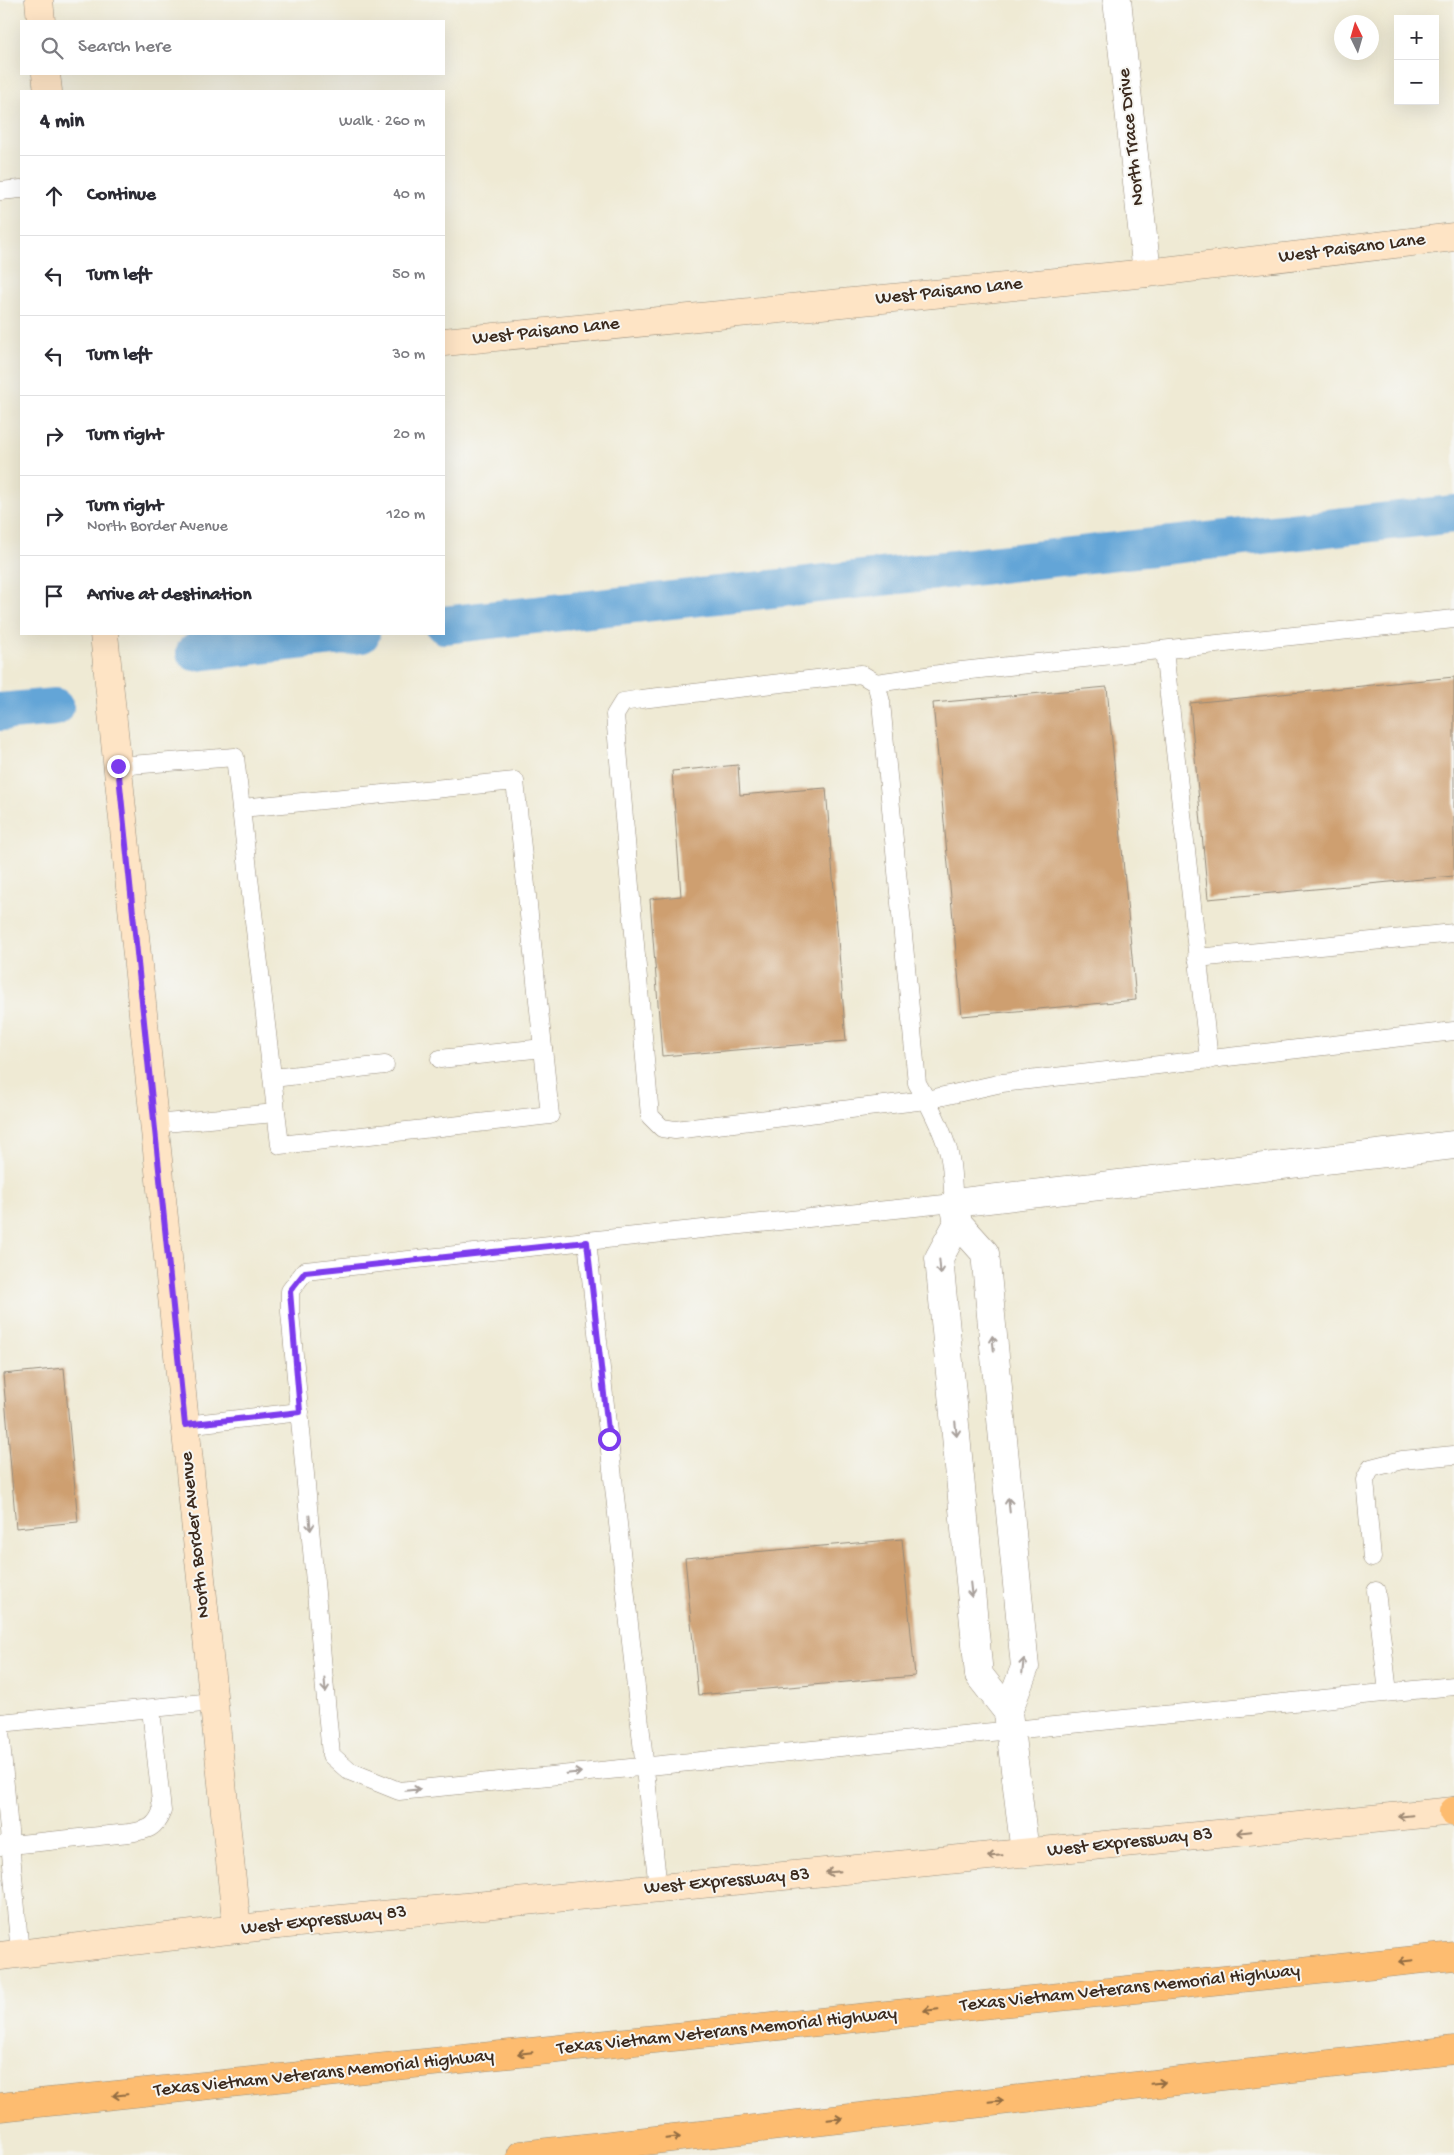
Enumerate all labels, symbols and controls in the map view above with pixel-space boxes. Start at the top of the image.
north arrow [1334,15,1379,60]
map controls [1394,15,1439,105]
button: + [1394,15,1439,60]
search box [20,20,445,75]
icon: search [38,34,66,62]
text: Search here [78,36,172,59]
button: − [1394,60,1439,105]
street label: North Trace Drive [1113,67,1151,207]
text: 4 min [40,110,84,135]
text: Walk · 260 m [339,113,425,132]
icon: ahead [40,182,68,210]
text: Continue [87,184,156,207]
text: 40 m [393,186,425,205]
street label: West Paisano Lane [1277,229,1427,269]
icon: left [40,262,68,290]
text: Turn left [87,264,151,287]
text: 50 m [392,266,425,285]
street label: West Paisano Lane [874,273,1024,311]
street label: West Paisano Lane [471,313,621,351]
icon: left [40,342,68,370]
text: Turn left [87,344,151,367]
text: 30 m [392,346,425,365]
icon: right [40,422,68,450]
text: Turn right [87,424,163,447]
text: 20 m [393,426,425,445]
text: Turn right [87,495,163,518]
icon: right [40,502,68,530]
text: 120 m [386,506,425,525]
text: North Border Avenue [87,518,228,537]
icon: arrive [40,582,68,610]
text: Arrive at destination [87,584,251,607]
route end [107,755,130,778]
one-way arrow [935,1259,945,1275]
one-way arrow [988,1335,998,1351]
one-way arrow [951,1420,960,1436]
route start [598,1428,621,1451]
street label: North Border Avenue [176,1451,216,1619]
one-way arrow [1004,1497,1014,1513]
one-way arrow [305,1514,315,1530]
one-way arrow [966,1582,976,1598]
one-way arrow [1018,1659,1028,1675]
one-way arrow [320,1676,330,1692]
one-way arrow [566,1768,582,1778]
one-way arrow [404,1785,420,1795]
one-way arrow [1398,1811,1414,1821]
street label: West Expressway 83 [1046,1823,1214,1863]
one-way arrow [1236,1827,1252,1837]
one-way arrow [987,1851,1003,1861]
street label: West Expressway 83 [643,1863,811,1901]
one-way arrow [825,1867,841,1876]
street label: West Expressway 83 [240,1901,408,1941]
one-way arrow [1398,1956,1414,1966]
street label: Texas Vietnam Veterans Memorial Highway [958,1960,1302,2018]
street label: Texas Vietnam Veterans Memorial Highway [555,2003,899,2061]
one-way arrow [923,2005,939,2015]
street label: Texas Vietnam Veterans Memorial Highway [152,2045,496,2103]
one-way arrow [518,2048,534,2058]
one-way arrow [1149,2078,1165,2088]
one-way arrow [112,2090,128,2100]
one-way arrow [988,2096,1004,2106]
one-way arrow [826,2114,842,2124]
one-way arrow [665,2133,681,2143]

